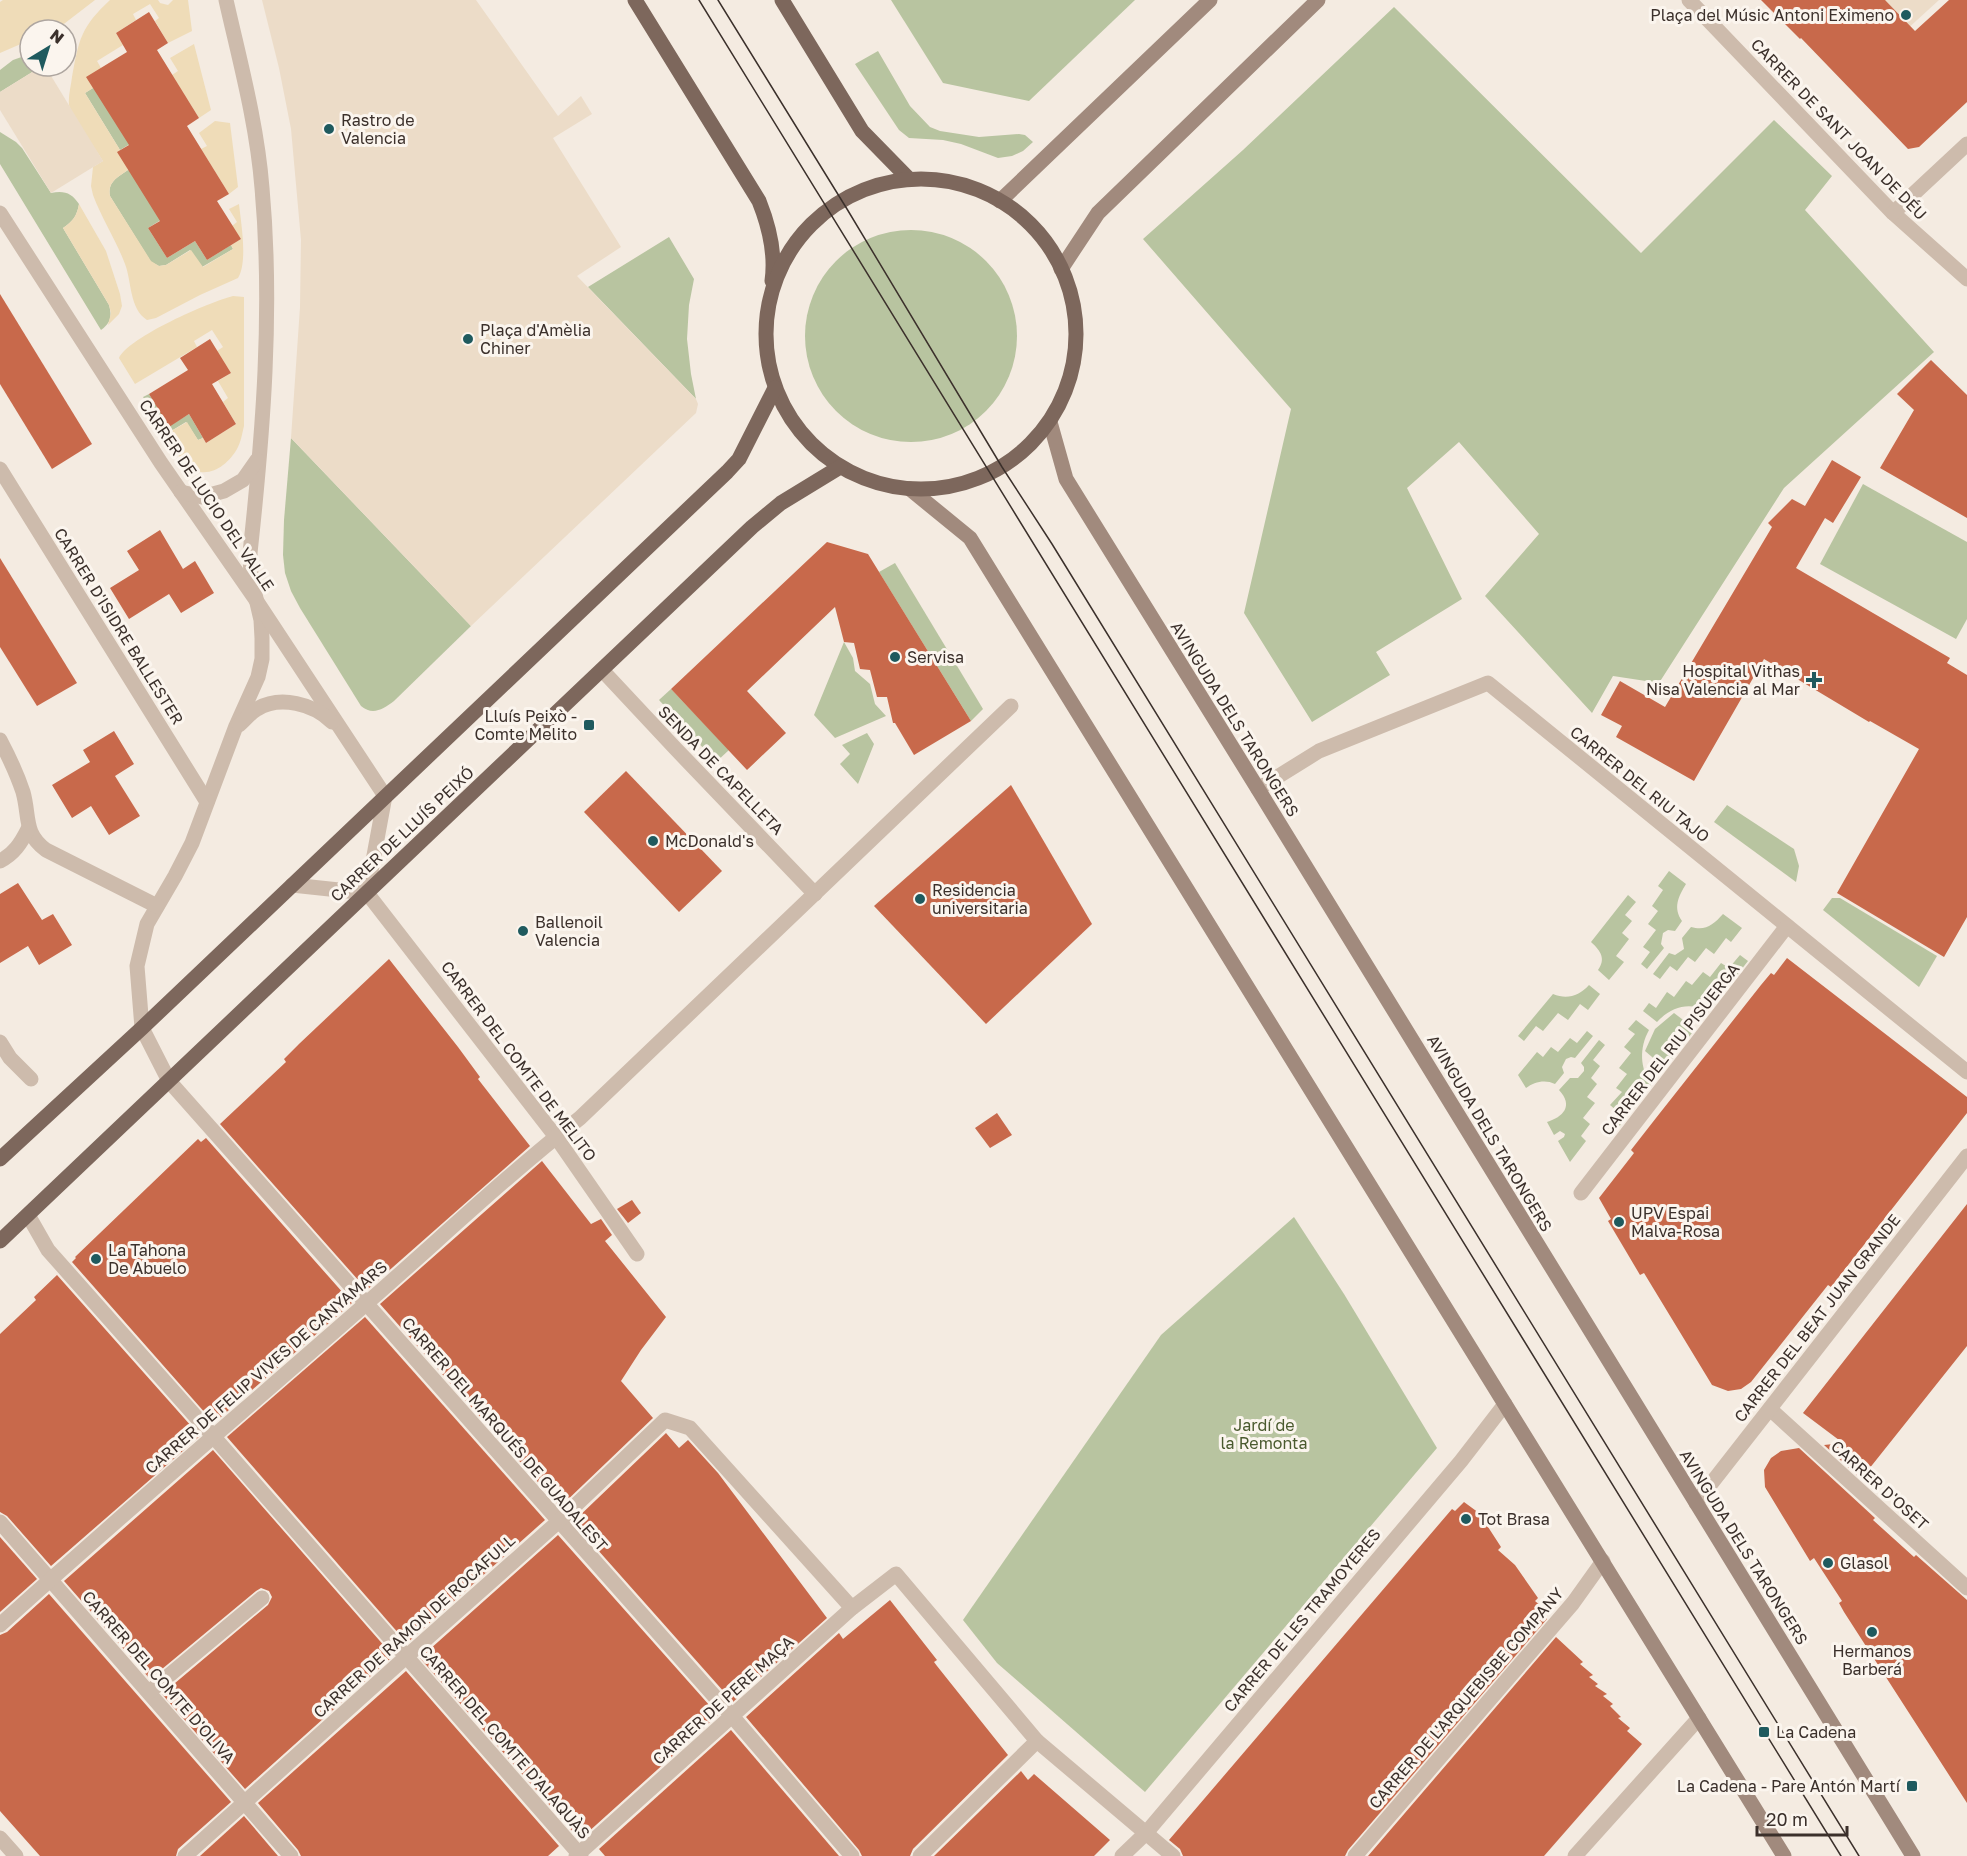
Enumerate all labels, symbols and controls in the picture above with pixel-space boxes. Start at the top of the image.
place label: Plaça del Músic Antoni Eximeno [1650,5,1894,25]
marker: Plaça del Músic Antoni Eximeno [1899,8,1913,22]
north arrow [18,18,78,78]
text: N [46,25,68,48]
street label: CARRER DE SANT JOAN DE DÉU [1747,34,1931,224]
place label: Rastro de Valencia [341,110,414,148]
marker: Rastro de Valencia [322,122,336,136]
place label: Plaça d'Amèlia Chiner [480,320,591,358]
marker: Plaça d'Amèlia Chiner [461,332,475,346]
street label: CARRER DE LUCIO DEL VALLE [135,395,279,595]
street label: CARRER D'ISIDRE BALLESTER [50,524,188,728]
street label: AVINGUDA DELS TARONGERS [1167,618,1303,820]
place label: Servisa [907,647,964,667]
marker: Servisa [888,650,902,664]
place label: Hospital Vithas Nisa Valencia al Mar [1646,661,1800,699]
marker: Hospital Vithas Nisa Valencia al Mar [1805,671,1823,689]
street label: SENDA DE CAPELLETA [654,701,788,839]
place label: Lluís Peixò - Comte Melito [474,706,577,744]
marker: Lluís Peixò - Comte Melito [582,718,596,732]
street label: CARRER DEL RIU TAJO [1566,722,1714,846]
street label: CARRER DE LLUÍS PEIXÓ [326,762,478,906]
place label: McDonald's [665,831,754,851]
marker: McDonald's [646,834,660,848]
place label: Residencia universitaria [932,880,1028,918]
marker: Residencia universitaria [913,892,927,906]
place label: Ballenoil Valencia [535,912,603,950]
marker: Ballenoil Valencia [516,924,530,938]
street label: CARRER DEL COMTE DE MELITO [437,957,601,1165]
street label: CARRER DEL RIU PISUERGA [1597,959,1744,1139]
street label: AVINGUDA DELS TARONGERS [1423,1031,1557,1235]
place label: UPV Espai Malva-Rosa [1631,1203,1720,1241]
street label: CARRER DEL BEAT JUAN GRANDE [1730,1210,1904,1426]
marker: UPV Espai Malva-Rosa [1612,1215,1626,1229]
place label: La Tahona De Abuelo [108,1240,187,1278]
marker: La Tahona De Abuelo [89,1252,103,1266]
street label: CARRER DE FELIP VIVES DE CANYAMARS [141,1256,391,1478]
street label: CARRER DEL MARQUÉS DE GUADALEST [398,1313,612,1555]
park label: Jardí de la Remonta [1220,1415,1308,1453]
street label: CARRER D'OSET [1827,1436,1933,1534]
street label: AVINGUDA DELS TARONGERS [1676,1446,1812,1648]
place label: Tot Brasa [1478,1509,1550,1529]
marker: Tot Brasa [1459,1512,1473,1526]
street label: CARRER DE LES TRAMOYERES [1219,1524,1385,1716]
street label: CARRER DE RAMON DE ROCAFULL [309,1530,519,1722]
place label: Glasol [1840,1553,1889,1573]
marker: Glasol [1821,1556,1835,1570]
street label: CARRER DE L'ARQUEBISBE COMPANY [1364,1583,1568,1813]
street label: CARRER DEL COMTE D'OLIVA [78,1586,240,1768]
marker: Hermanos Barberá [1865,1625,1879,1639]
street label: CARRER DE PERE MAÇA [648,1631,798,1769]
street label: CARRER DEL COMTE D'ALAQUÀS [415,1641,595,1843]
place label: Hermanos Barberá [1833,1641,1911,1679]
place label: La Cadena [1776,1722,1856,1742]
marker: La Cadena [1757,1725,1771,1739]
place label: La Cadena - Pare Antón Martí [1677,1776,1902,1796]
marker: La Cadena - Pare Antón Martí [1905,1779,1919,1793]
scale bar [1757,1799,1847,1837]
text: 20 m [1766,1808,1808,1830]

